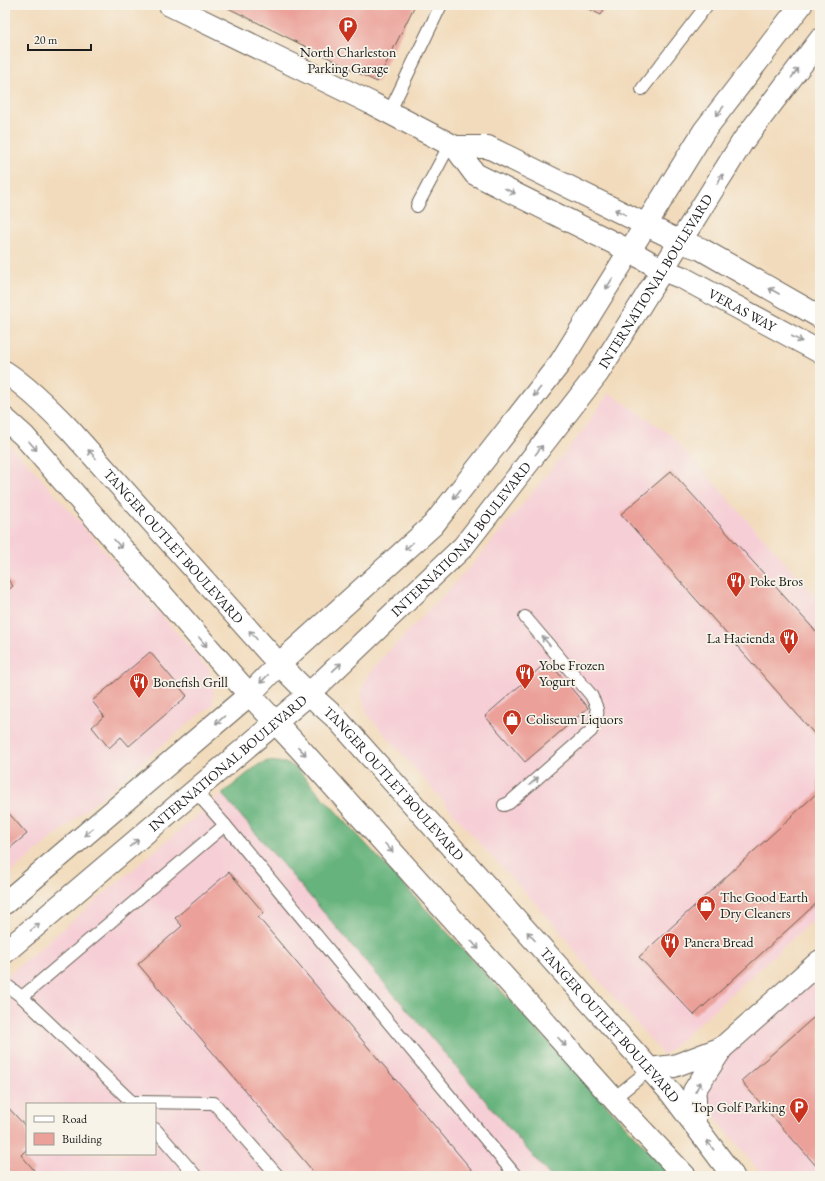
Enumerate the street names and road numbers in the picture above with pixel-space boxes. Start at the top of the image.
street label: INTERNATIONAL BOULEVARD [594,190,717,372]
street label: VERAS WAY [705,284,780,336]
street label: INTERNATIONAL BOULEVARD [387,458,535,620]
street label: TANGER OUTLET BOULEVARD [100,465,248,628]
street label: INTERNATIONAL BOULEVARD [145,690,311,835]
street label: TANGER OUTLET BOULEVARD [320,702,469,865]
street label: TANGER OUTLET BOULEVARD [536,944,684,1106]

